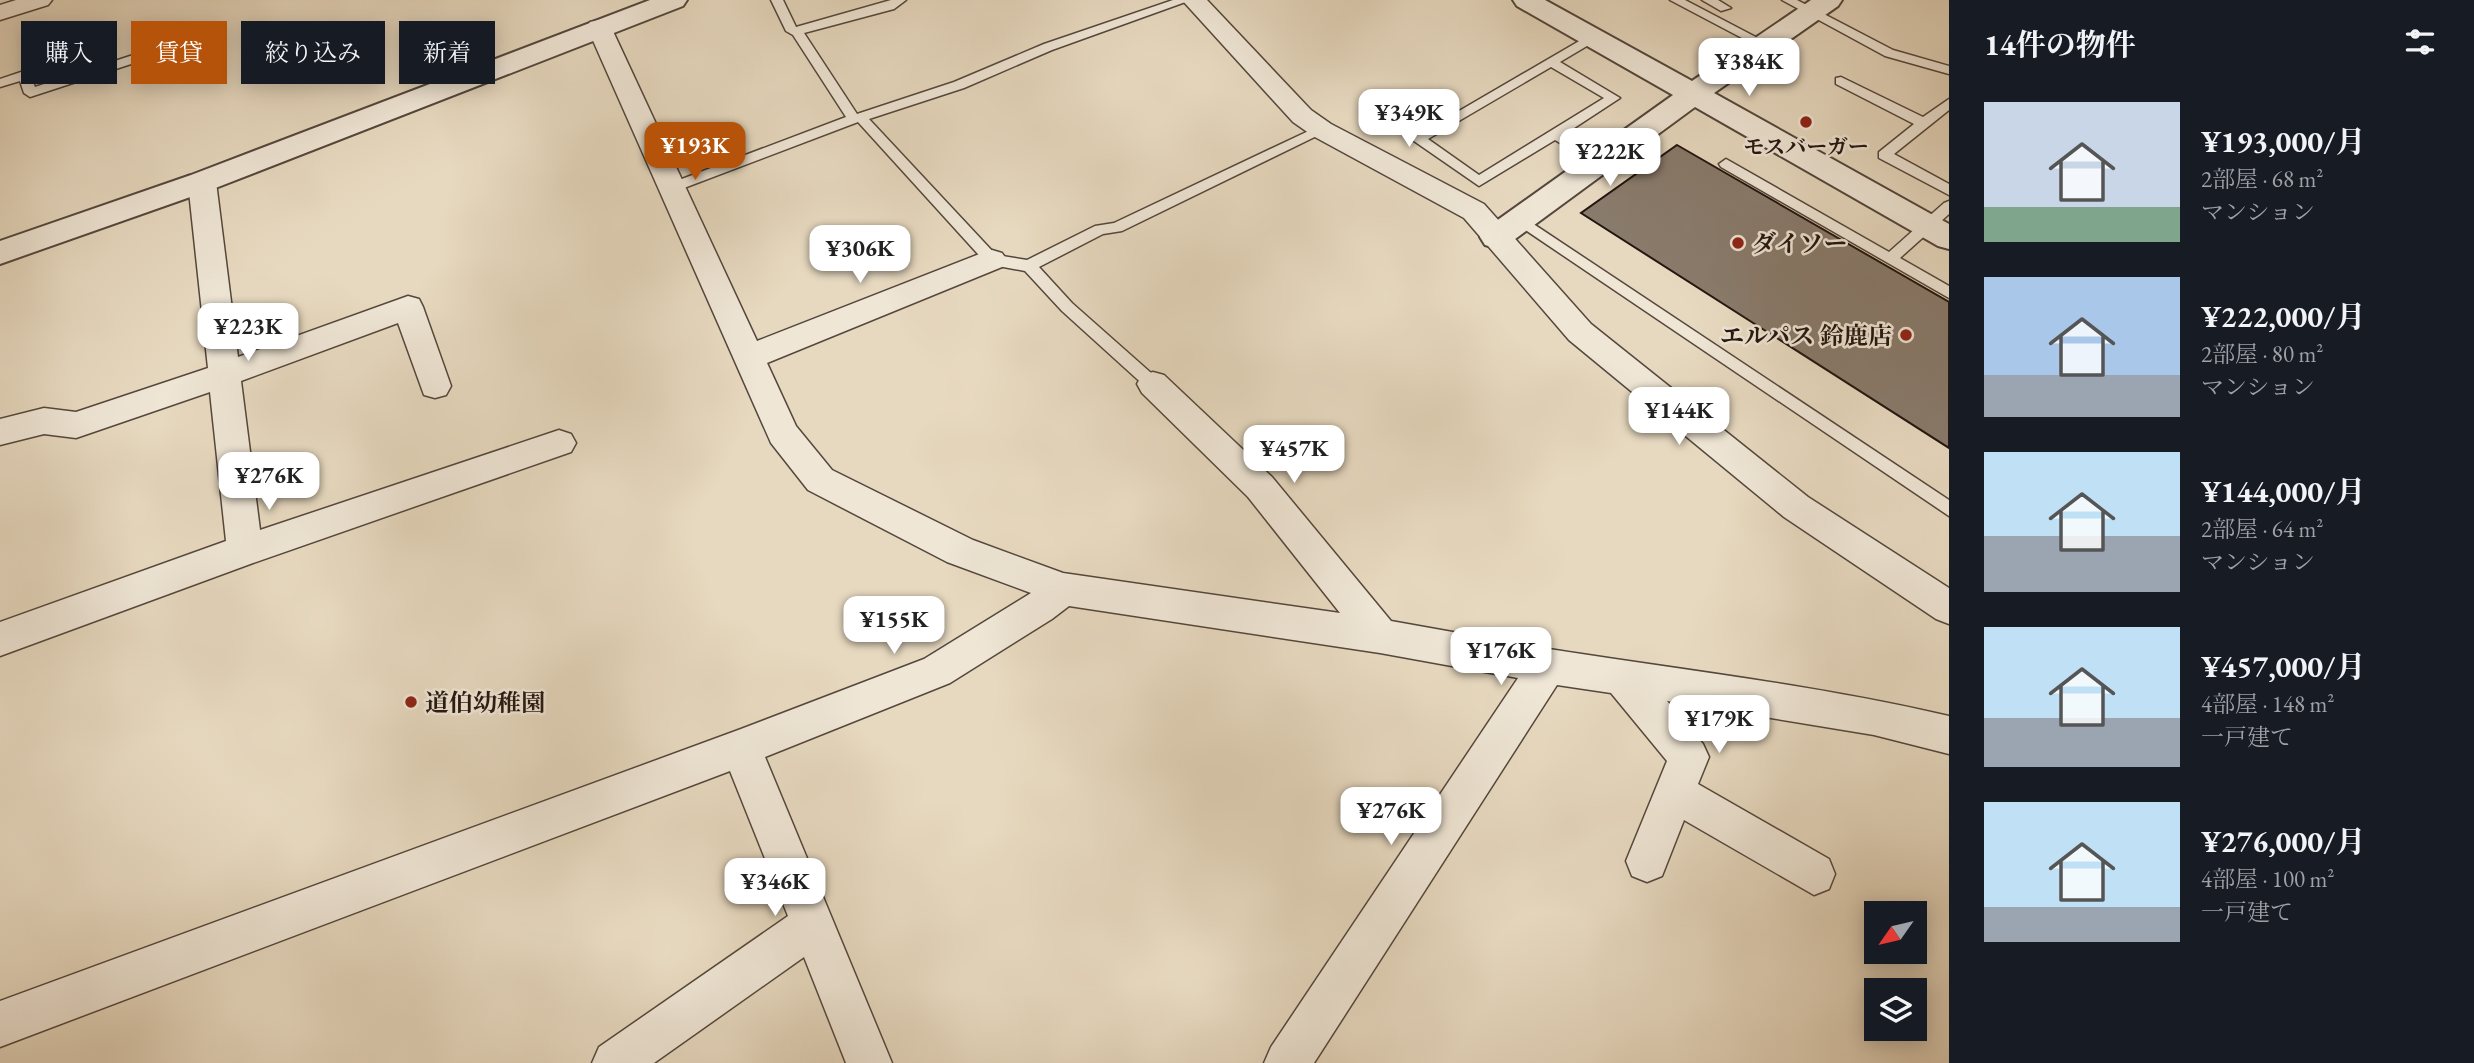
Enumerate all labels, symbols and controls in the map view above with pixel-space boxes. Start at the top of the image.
chip: 購入 [21,21,117,84]
chip: 賃貸 [131,21,227,84]
chip: 絞り込み [241,21,385,84]
chip: 新着 [399,21,495,84]
icon: filters [2401,23,2439,61]
text: 14件の物件 [1984,25,2136,64]
pin: ¥384K [1700,38,1798,98]
text: ¥384K [1714,46,1784,76]
pin: ¥349K [1360,90,1458,149]
text: ¥349K [1374,97,1444,127]
marker: モスバーガー [1798,114,1814,130]
pin: ¥193K [646,122,744,182]
text: ¥193,000/月 [2201,122,2365,161]
pin: ¥222K [1561,128,1659,188]
text: ¥193K [660,130,730,160]
icon: home [2040,130,2124,214]
place label: モスバーガー [1743,133,1869,160]
text: ¥222K [1575,136,1645,166]
text: 2部屋 · 68 m² [2201,164,2323,194]
text: マンション [2201,197,2315,227]
pin: ¥306K [811,226,909,285]
place label: ダイソー [1752,228,1848,259]
text: ¥306K [825,233,895,263]
marker: ダイソー [1730,235,1746,251]
text: ¥222,000/月 [2201,297,2365,336]
pin: ¥223K [199,304,297,363]
icon: home [2040,305,2124,389]
text: ¥223K [213,311,283,341]
place label: エルパス 鈴鹿店 [1720,320,1892,351]
marker: エルパス 鈴鹿店 [1898,327,1914,343]
text: 2部屋 · 80 m² [2201,339,2323,369]
text: マンション [2201,372,2315,402]
pin: ¥144K [1630,388,1728,447]
text: ¥144K [1644,395,1714,425]
pin: ¥457K [1245,426,1343,485]
text: ¥457K [1259,433,1329,463]
pin: ¥276K [220,452,318,512]
text: ¥276K [234,460,304,490]
text: ¥144,000/月 [2201,472,2365,511]
icon: home [2040,480,2124,564]
text: 2部屋 · 64 m² [2201,514,2323,544]
text: マンション [2201,547,2315,577]
pin: ¥155K [845,596,943,656]
text: ¥155K [859,604,929,634]
pin: ¥176K [1452,628,1550,687]
text: ¥176K [1466,635,1536,665]
text: ¥457,000/月 [2201,647,2365,686]
icon: home [2040,655,2124,739]
place label: 道伯幼稚園 [425,687,545,718]
text: 4部屋 · 148 m² [2201,689,2334,719]
marker: 道伯幼稚園 [403,694,419,710]
pin: ¥179K [1670,696,1768,755]
text: ¥179K [1684,703,1754,733]
text: 一戸建て [2201,722,2293,752]
pin: ¥276K [1342,788,1440,847]
text: ¥276K [1356,795,1426,825]
text: ¥276,000/月 [2201,822,2365,861]
icon: home [2040,830,2124,914]
pin: ¥346K [726,858,824,918]
text: 4部屋 · 100 m² [2201,864,2334,894]
text: ¥346K [740,866,810,896]
text: 一戸建て [2201,897,2293,927]
north arrow [1864,901,1927,964]
map controls [1864,901,1927,1041]
button: layers [1864,978,1927,1041]

